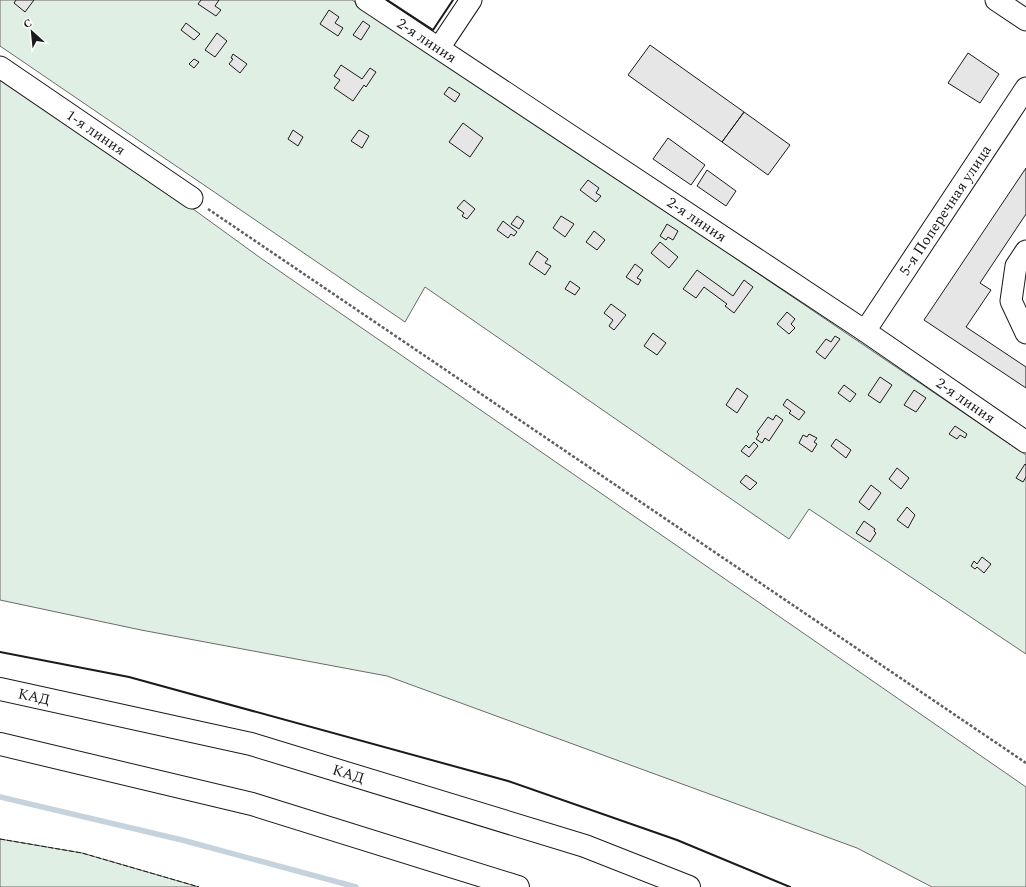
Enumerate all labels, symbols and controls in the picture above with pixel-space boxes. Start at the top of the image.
north arrow [12,12,52,52]
street label: 2-я линия [392,12,461,69]
text: С [20,14,35,33]
street label: 1-я линия [61,104,130,161]
street label: 5-я Поперечная улица [894,140,998,281]
street label: 2-я линия [662,191,731,248]
street label: 2-я линия [931,372,1000,430]
street label: КАД [16,682,53,712]
street label: КАД [330,759,367,790]

